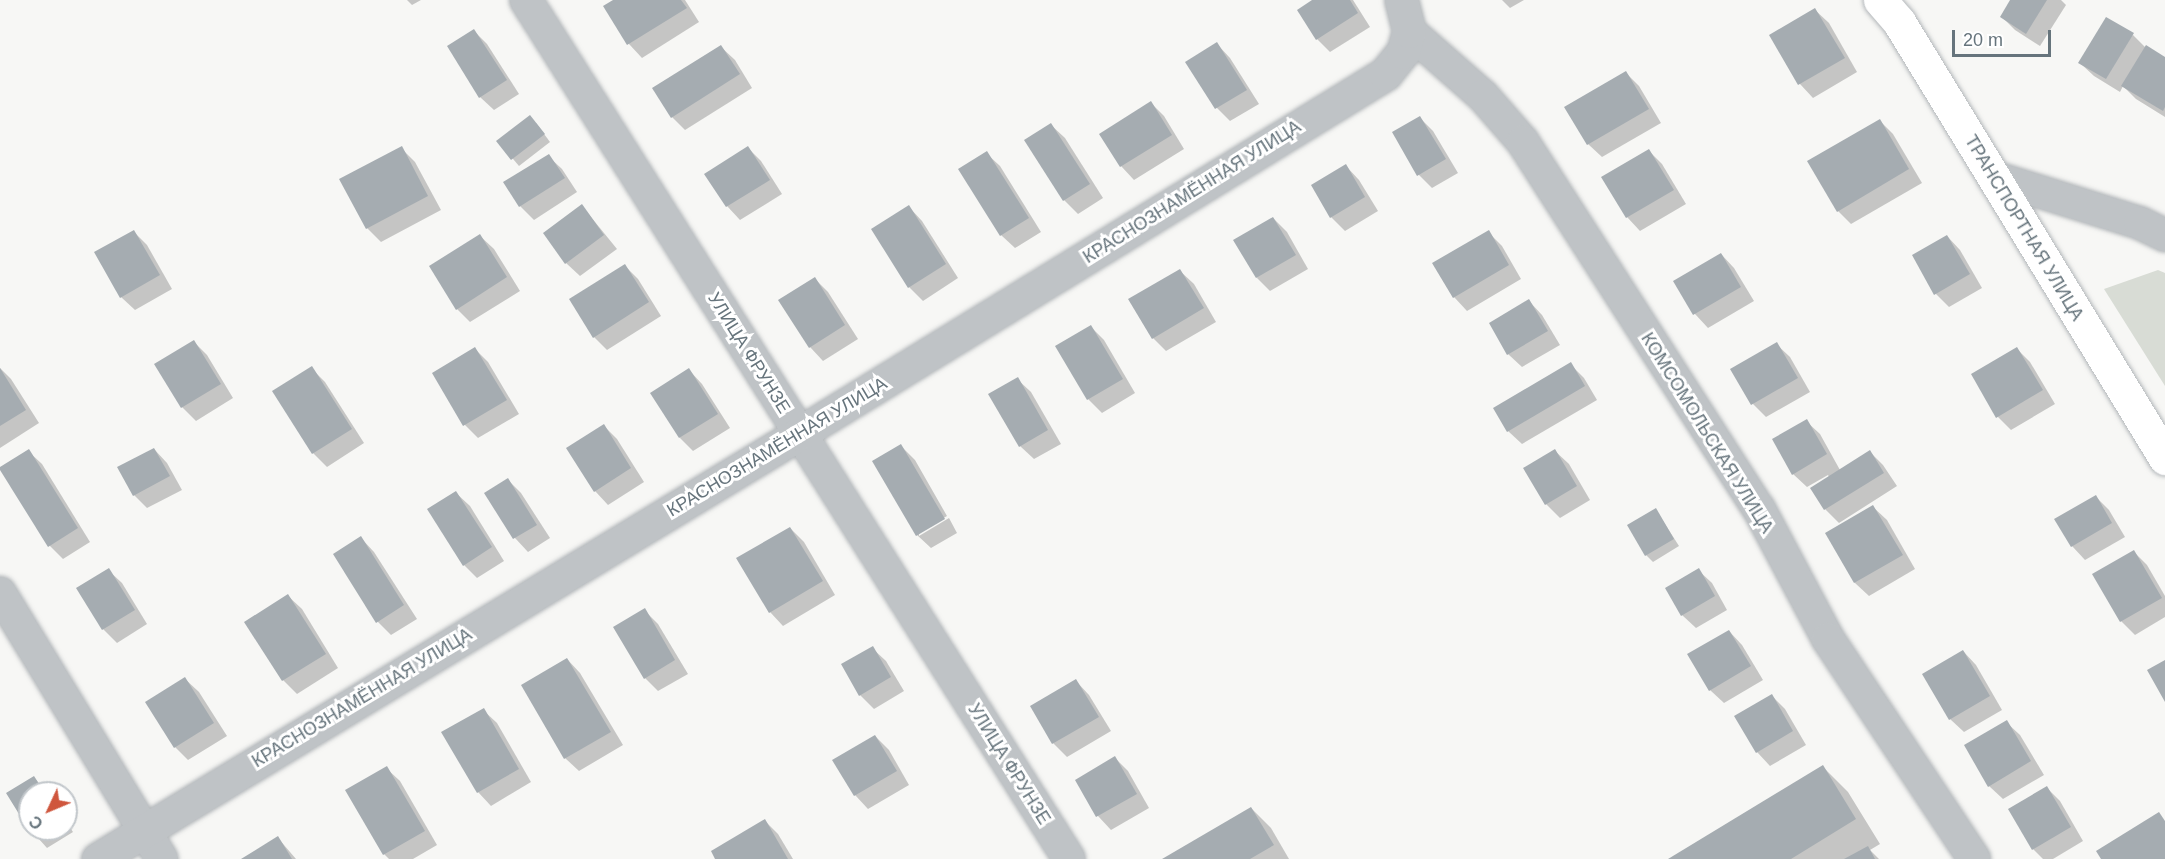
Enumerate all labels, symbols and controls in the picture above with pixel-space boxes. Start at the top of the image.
scale bar [1955,18,2054,56]
text: 20 m [1963,30,2003,50]
street label: КРАСНОЗНАМЁННАЯ УЛИЦА [1079,116,1305,268]
street label: ТРАНСПОРТНАЯ УЛИЦА [1960,131,2088,325]
street label: УЛИЦА ФРУНЗЕ [703,289,795,417]
street label: КОМСОМОЛЬСКАЯ УЛИЦА [1636,329,1778,537]
street label: КРАСНОЗНАМЁННАЯ УЛИЦА [663,373,891,521]
street label: КРАСНОЗНАМЁННАЯ УЛИЦА [248,624,476,772]
street label: УЛИЦА ФРУНЗЕ [963,700,1055,828]
north arrow [18,781,78,841]
text: С [26,812,46,833]

